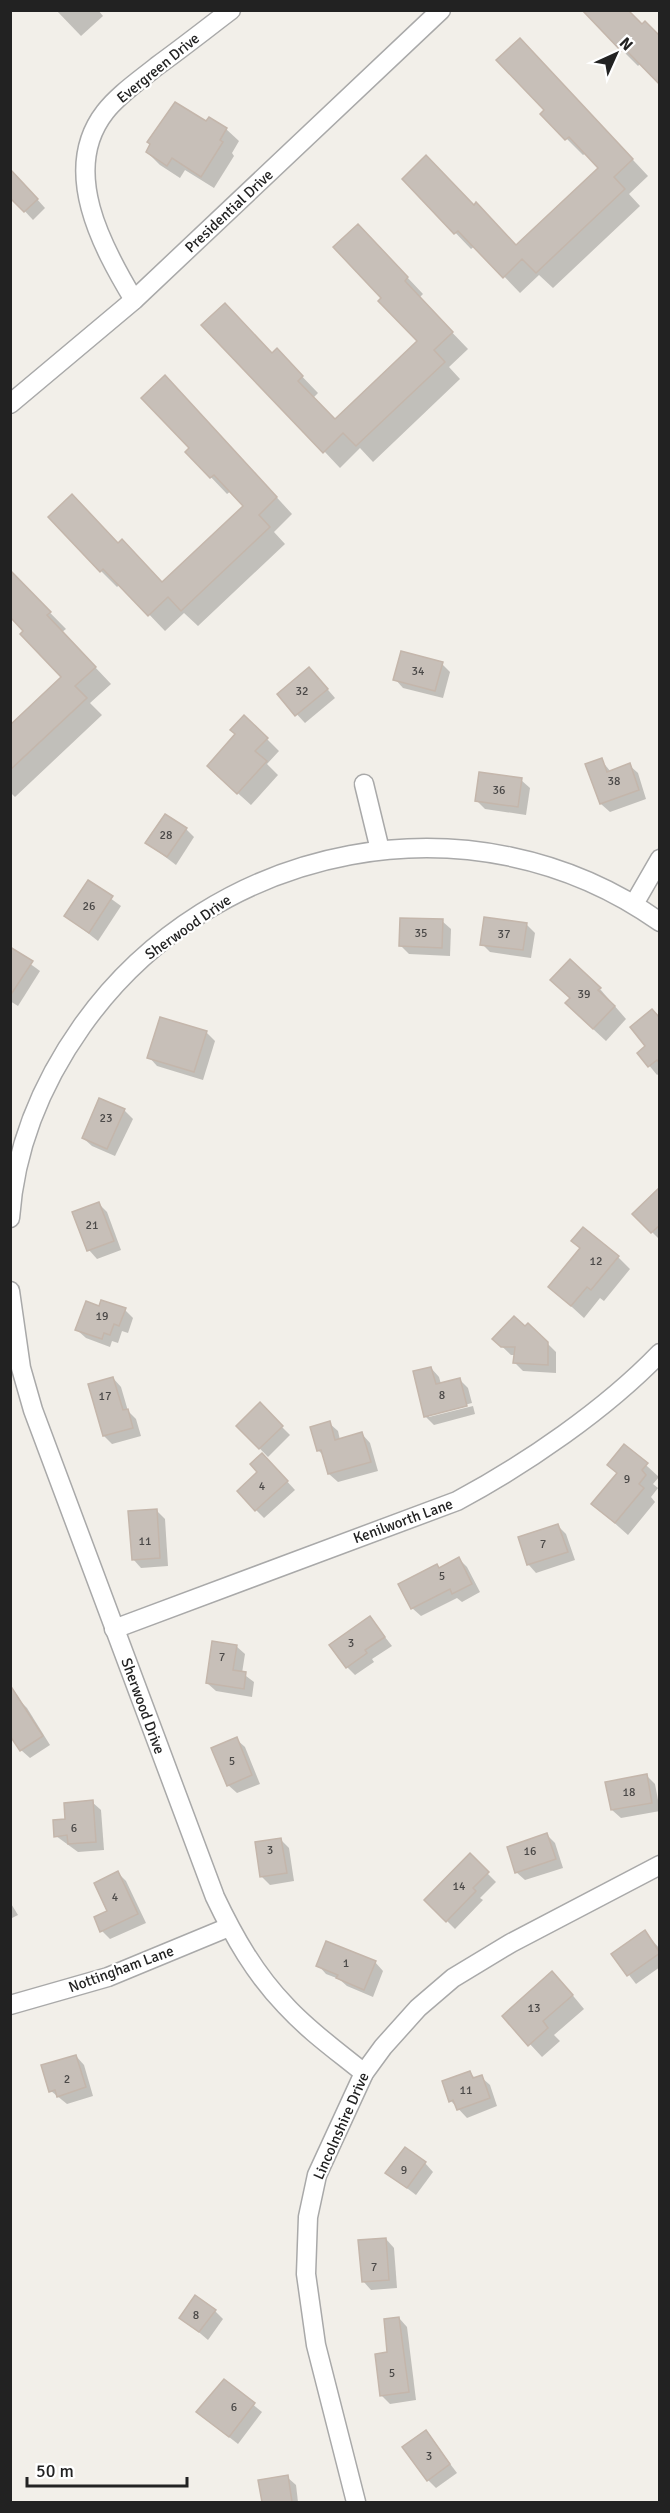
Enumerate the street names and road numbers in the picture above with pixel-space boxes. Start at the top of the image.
street label: Evergreen Drive [113,29,203,107]
street label: Presidential Drive [181,166,277,256]
street label: Sherwood Drive [142,891,234,963]
street label: Kenilworth Lane [351,1495,455,1547]
street label: Sherwood Drive [117,1656,169,1756]
street label: Nottingham Lane [66,1942,176,1996]
street label: Lincolnshire Drive [309,2070,373,2182]

